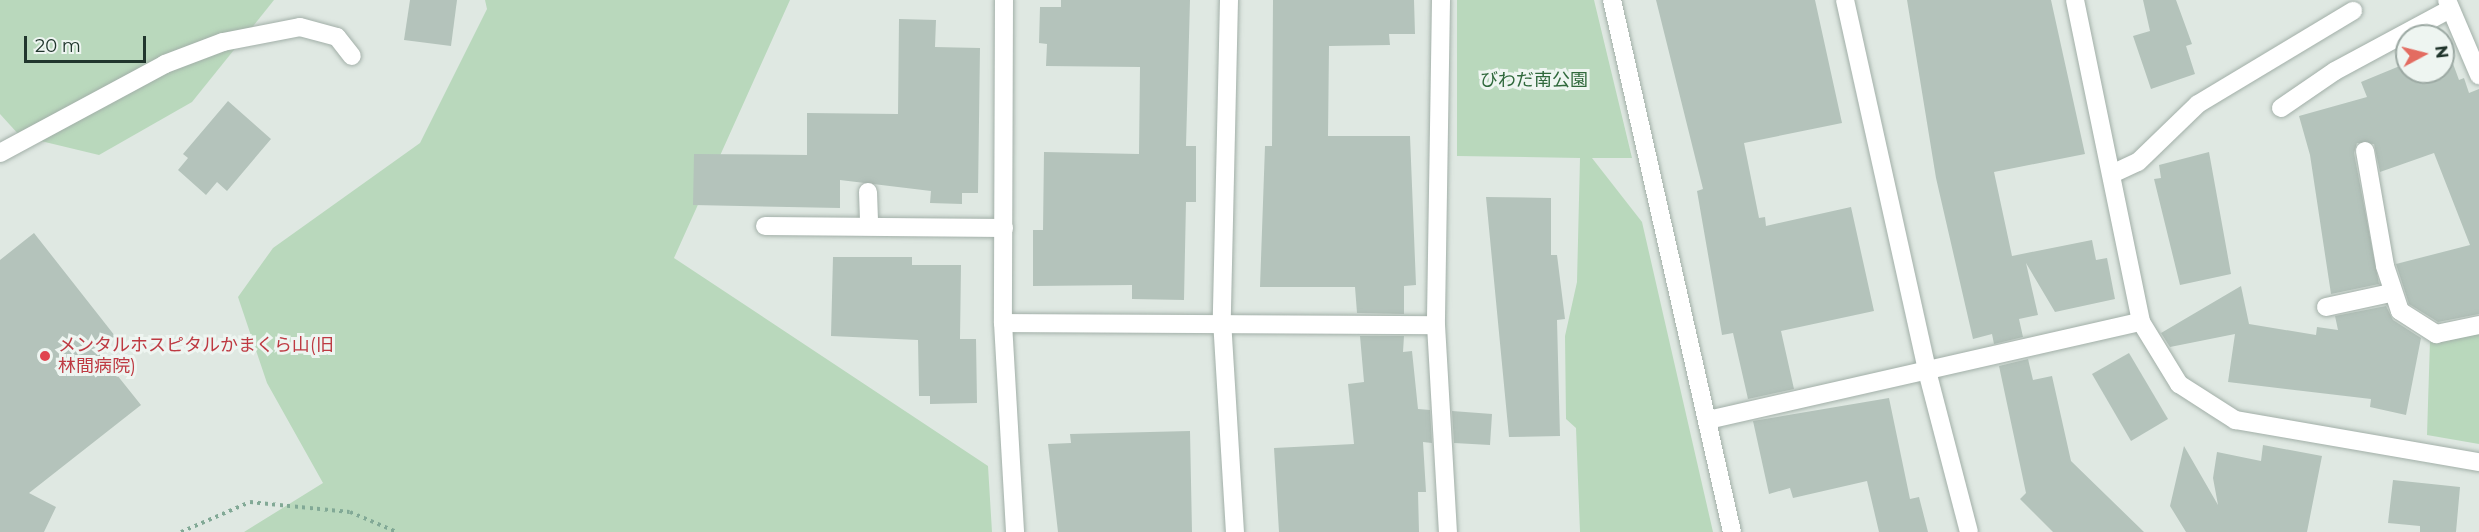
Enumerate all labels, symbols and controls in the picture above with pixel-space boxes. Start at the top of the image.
scale bar [27,24,148,62]
north arrow [2395,24,2455,84]
text: 20 m [35,35,81,57]
text: N [2431,44,2452,60]
park label: びわだ南公園 [1480,69,1588,91]
place label: メンタルホスピタルかまくら山(旧 林間病院) [58,335,334,378]
marker: メンタルホスピタルかまくら山(旧 林間病院) [36,347,54,365]

